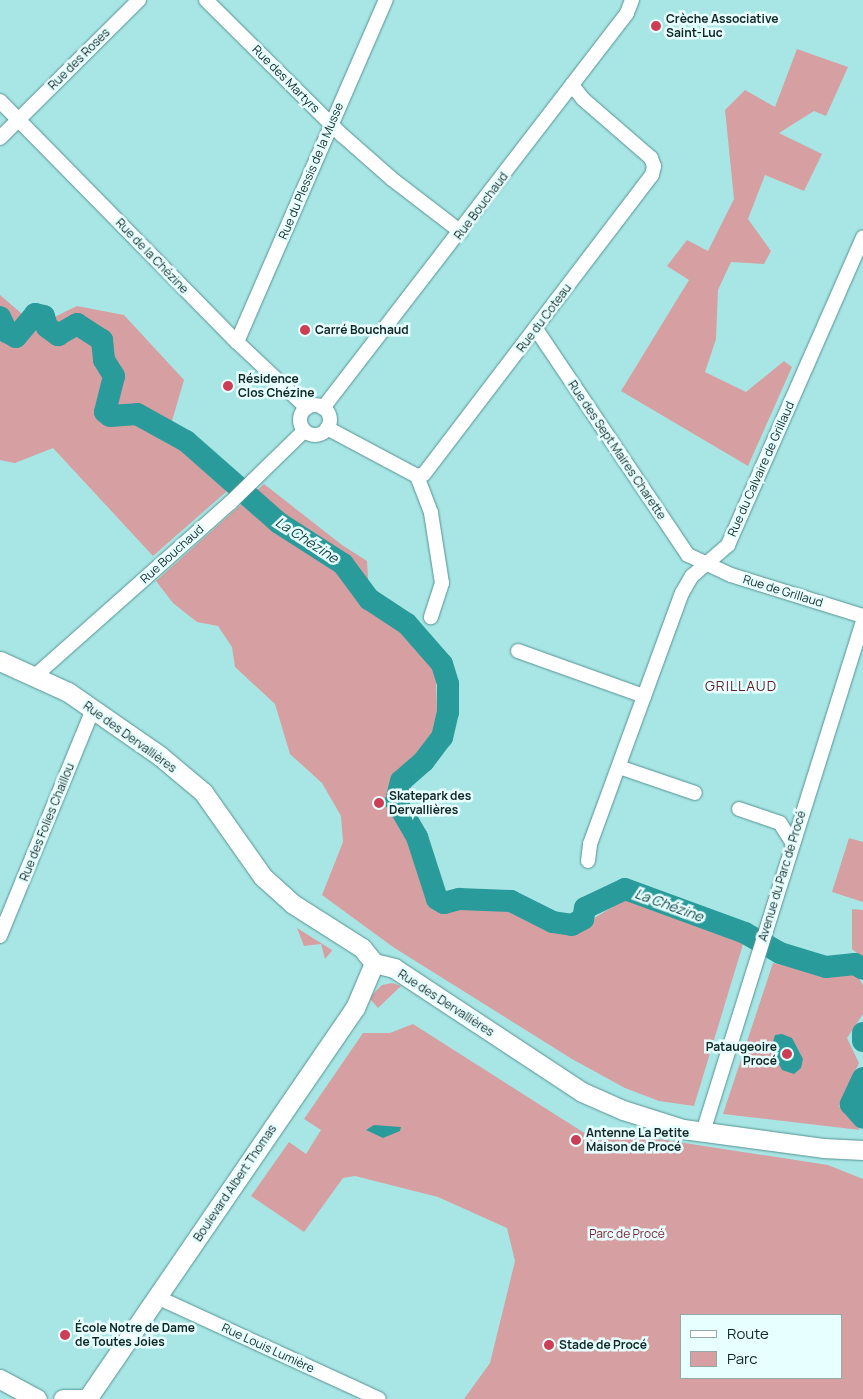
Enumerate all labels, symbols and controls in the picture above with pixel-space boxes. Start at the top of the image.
place label: Crèche Associative Saint-Luc [666,12,779,40]
marker: Crèche Associative Saint-Luc [650,20,662,32]
street label: Rue des Roses [45,25,113,93]
street label: Rue des Martyrs [249,42,323,116]
street label: Rue du Plessis de la Musse [276,100,346,242]
street label: Rue Bouchaud [451,170,511,242]
street label: Rue de la Chézine [113,216,191,296]
street label: Rue du Coteau [514,281,574,355]
place label: Carré Bouchaud [315,323,409,337]
marker: Carré Bouchaud [299,324,311,336]
place label: Résidence Clos Chézine [238,372,314,400]
street label: Rue des Sept Maires Charette [565,378,669,522]
marker: Résidence Clos Chézine [222,380,234,392]
street label: Rue du Calvaire de Grillaud [725,399,797,539]
water label: La Chézine [272,514,342,566]
street label: Rue Bouchaud [137,522,207,586]
street label: Rue de Grillaud [741,572,825,610]
district label: GRILLAUD [704,678,778,694]
street label: Rue des Dervallières [81,698,179,776]
street label: Rue des Folies Chaillou [17,761,77,883]
place label: Skatepark des Dervallières [389,789,471,817]
marker: Skatepark des Dervallières [373,797,385,809]
street label: Avenue du Parc de Procé [755,809,809,943]
water label: La Chézine [633,885,705,925]
street label: Rue des Dervallières [395,967,497,1039]
place label: Pataugeoire Procé [706,1040,777,1068]
marker: Pataugeoire Procé [781,1048,793,1060]
street label: Boulevard Albert Thomas [190,1122,280,1244]
place label: Antenne La Petite Maison de Procé [586,1126,689,1154]
marker: Antenne La Petite Maison de Procé [570,1134,582,1146]
park label: Parc de Procé [589,1227,665,1241]
legend [680,1314,843,1379]
street label: Rue Louis Lumière [219,1320,317,1376]
place label: École Notre de Dame de Toutes Joies [75,1321,195,1349]
text: Route [727,1323,769,1344]
marker: École Notre de Dame de Toutes Joies [59,1329,71,1341]
place label: Stade de Procé [559,1338,647,1352]
marker: Stade de Procé [543,1339,555,1351]
text: Parc [727,1348,758,1369]

